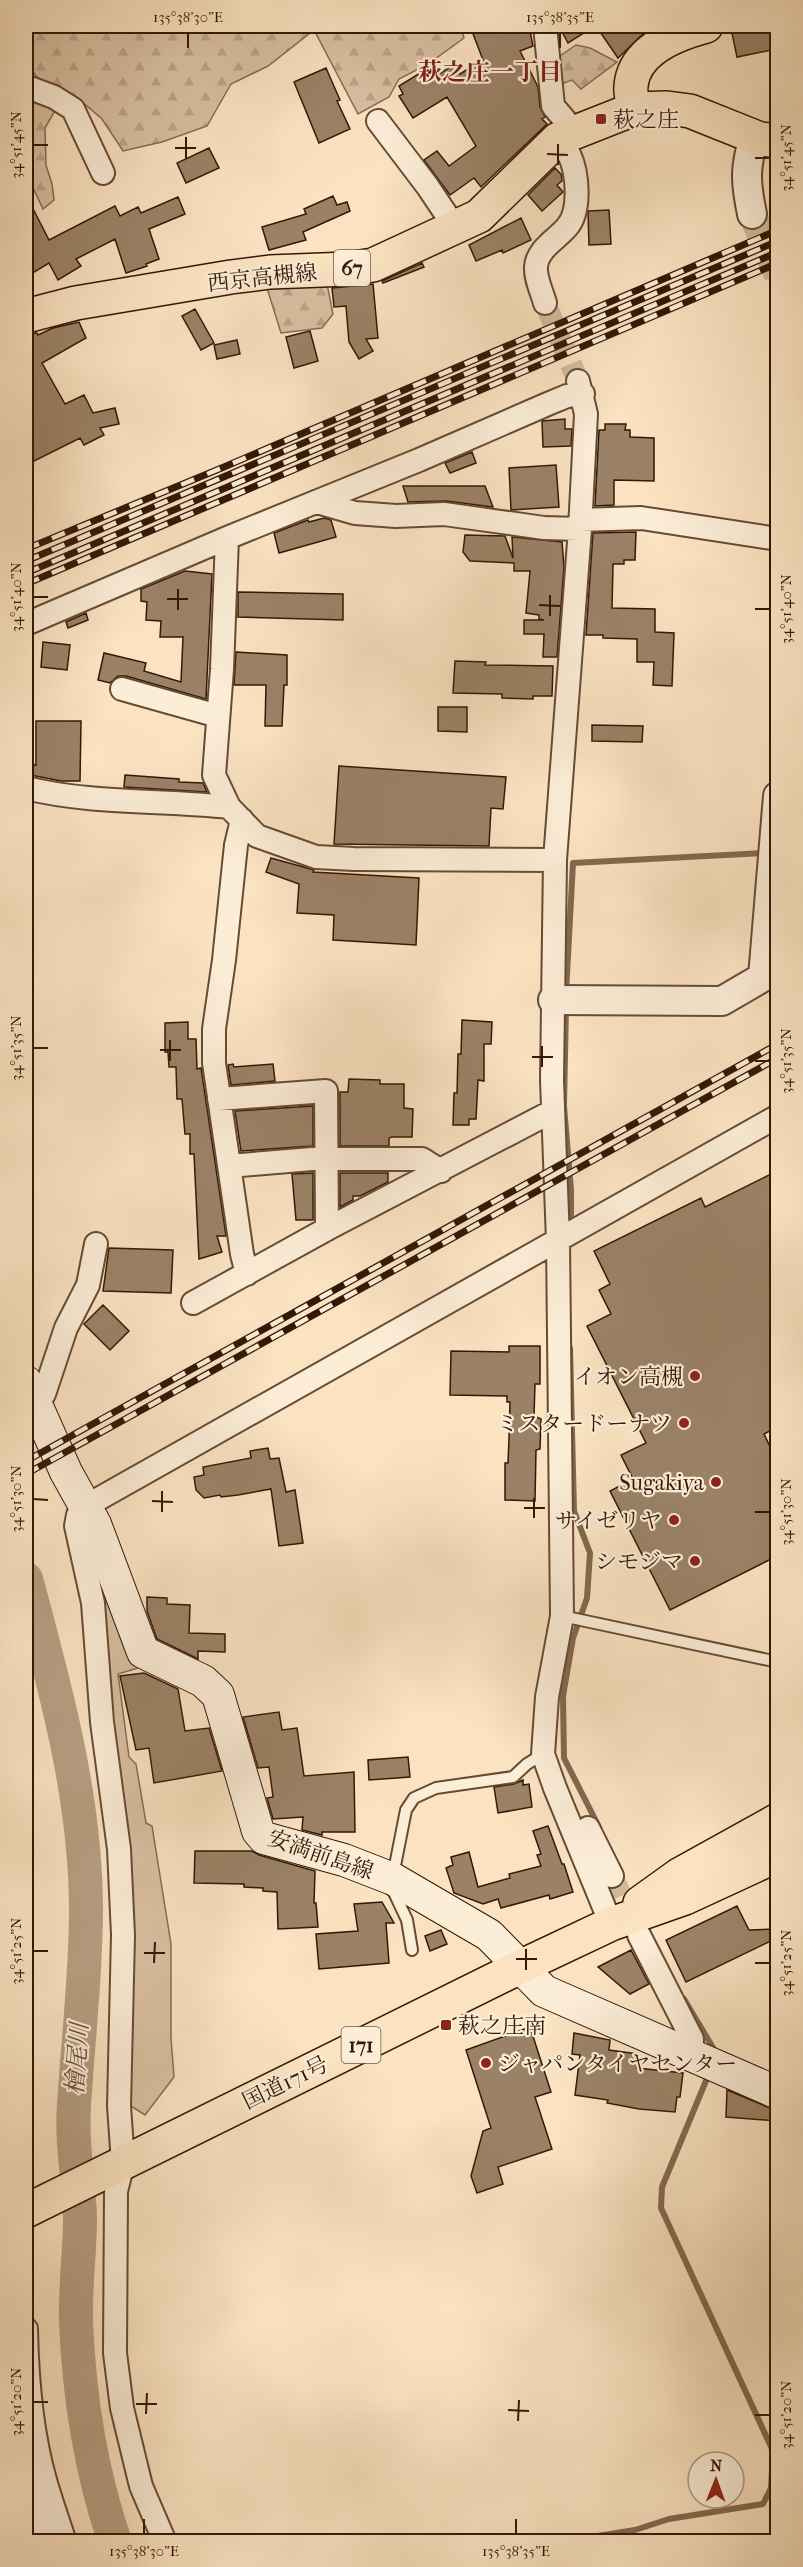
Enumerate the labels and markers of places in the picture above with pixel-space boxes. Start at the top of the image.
place label: 萩之庄 [613,107,679,133]
marker: 萩之庄 [594,112,608,126]
place label: イオン高槻 [574,1364,683,1390]
marker: イオン高槻 [688,1369,702,1383]
place label: ミスタードーナツ [496,1411,672,1437]
marker: ミスタードーナツ [677,1416,691,1430]
place label: Sugakiya [619,1470,705,1496]
marker: Sugakiya [709,1475,723,1489]
place label: サイゼリヤ [555,1508,662,1534]
marker: サイゼリヤ [667,1513,681,1527]
place label: シモジマ [595,1549,683,1575]
marker: シモジマ [688,1554,702,1568]
place label: 萩之庄南 [458,2013,546,2039]
marker: 萩之庄南 [439,2018,453,2032]
place label: ジャパンタイヤセンター [498,2051,737,2077]
marker: ジャパンタイヤセンター [479,2056,493,2070]

